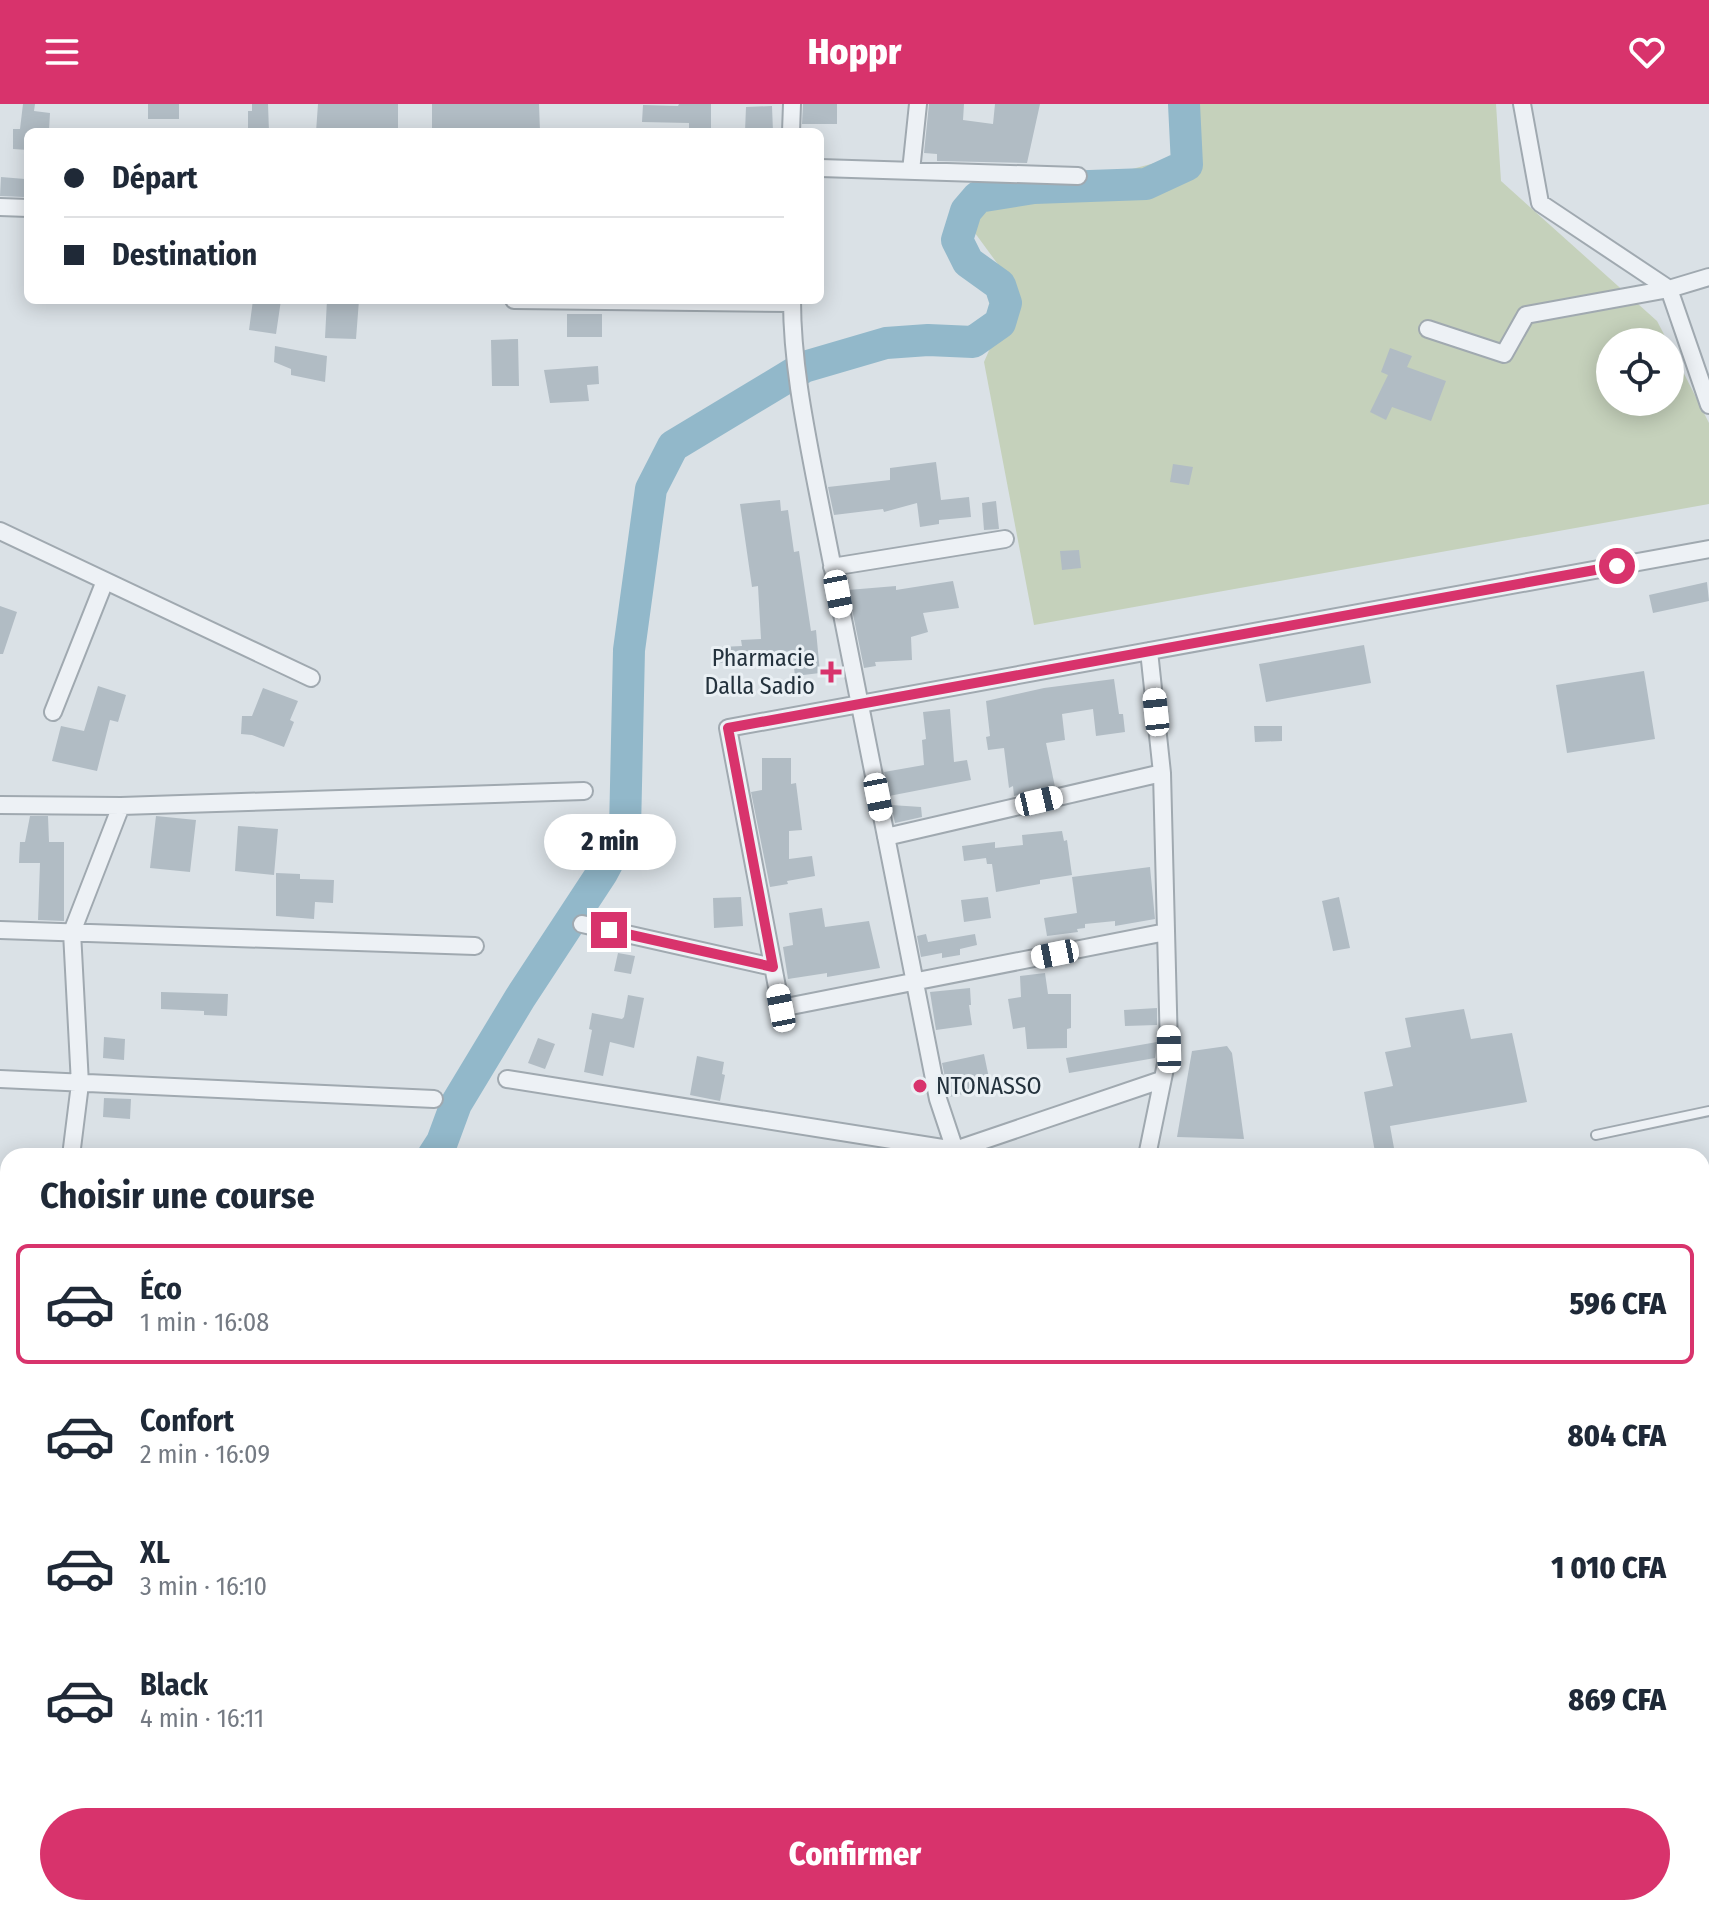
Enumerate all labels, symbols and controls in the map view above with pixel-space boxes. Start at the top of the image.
icon: menu [40,30,84,74]
text: Hoppr [808,30,901,74]
icon: heart [1625,30,1669,74]
text: Départ [112,160,198,196]
text: Destination [112,237,257,273]
map controls [1596,328,1684,416]
button: locate [1596,328,1684,416]
route start [1599,548,1635,584]
car [822,568,854,620]
place label: Pharmacie Dalla Sadio [705,644,815,700]
marker: Pharmacie Dalla Sadio [822,663,840,681]
car [1142,687,1170,737]
car [862,771,894,823]
car [1013,784,1065,818]
callout: 2 min [543,814,675,870]
text: 2 min [581,826,639,857]
route end [591,912,627,948]
car [1029,938,1081,970]
car [765,982,797,1034]
car [1157,1025,1181,1073]
place label: NTONASSO [936,1072,1042,1100]
marker: NTONASSO [911,1077,929,1095]
text: Choisir une course [40,1174,315,1218]
icon: car [44,1268,116,1340]
text: Éco [140,1271,182,1307]
text: 596 CFA [1570,1286,1666,1322]
text: 1 min · 16:08 [140,1307,269,1338]
icon: car [44,1400,116,1472]
text: Confort [140,1403,234,1439]
text: 804 CFA [1567,1418,1666,1454]
text: 2 min · 16:09 [140,1439,270,1470]
icon: car [44,1532,116,1604]
text: XL [140,1535,170,1571]
text: 1 010 CFA [1551,1550,1666,1586]
text: 3 min · 16:10 [140,1571,267,1602]
icon: car [44,1664,116,1736]
text: Black [140,1667,208,1703]
text: 869 CFA [1568,1682,1666,1718]
text: 4 min · 16:11 [140,1703,264,1734]
button: Confirmer [40,1808,1670,1900]

